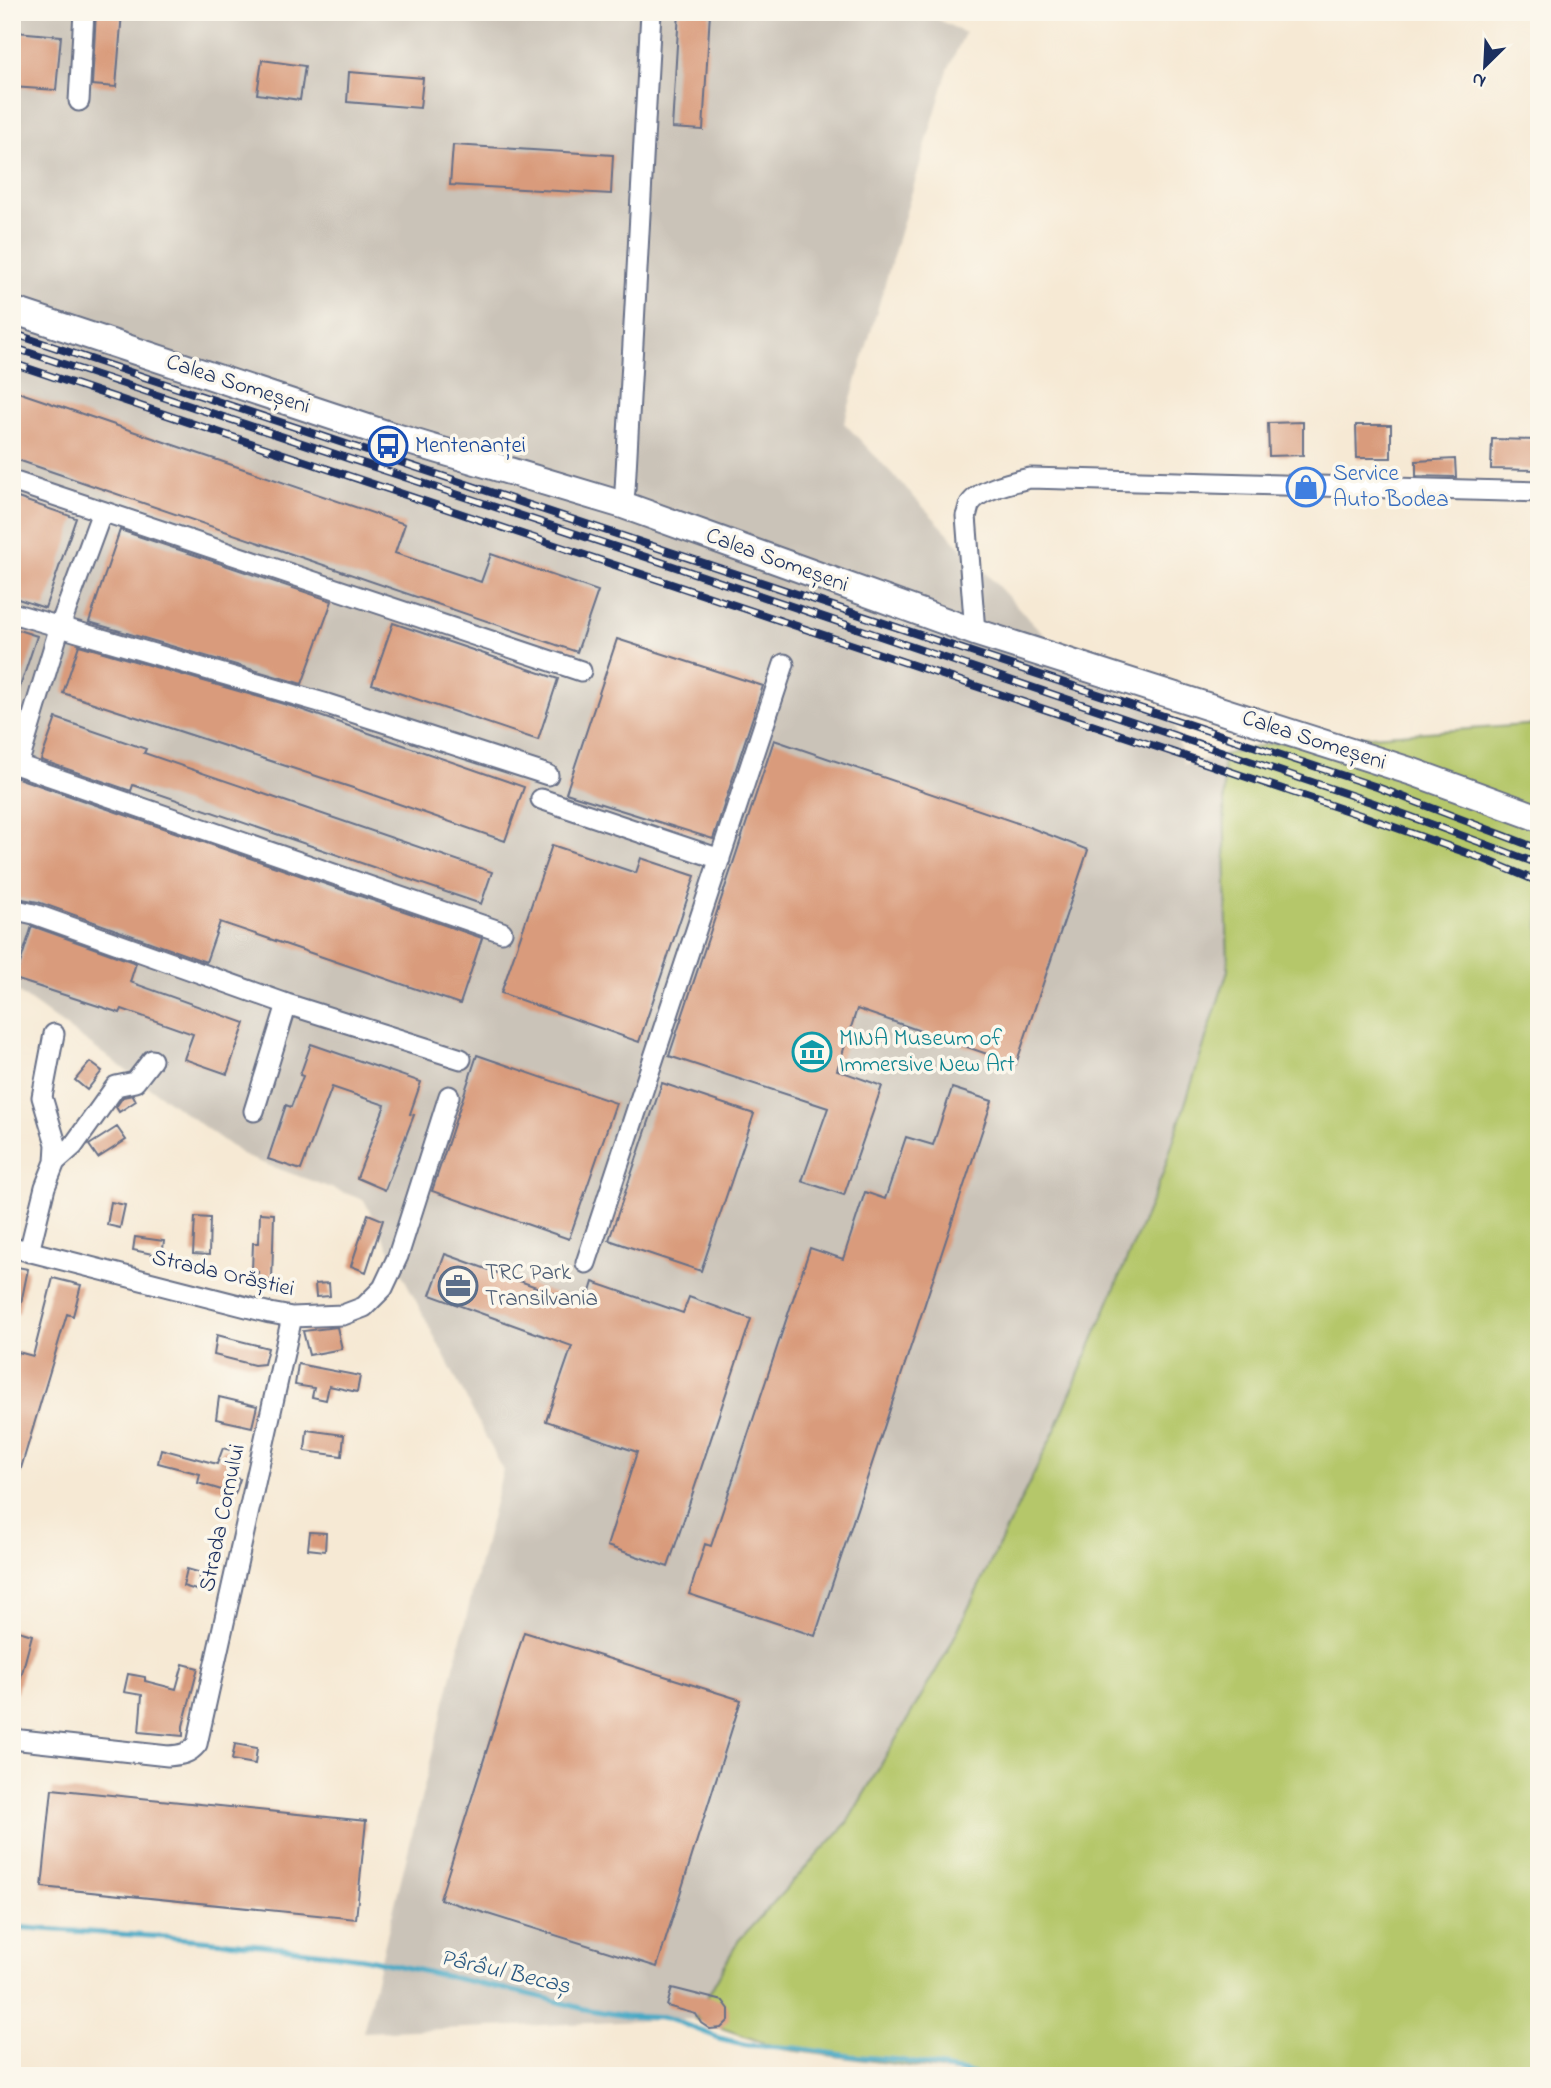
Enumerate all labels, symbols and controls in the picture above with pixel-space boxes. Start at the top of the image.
north arrow [1450,32,1520,102]
text: N [1468,64,1490,94]
street label: Calea Someșeni [162,346,314,424]
bus stop icon: Mentenanței [367,425,409,467]
place label: Mentenanței [415,430,526,463]
place label: Service Auto Bodea [1333,458,1449,517]
shop icon: Service Auto Bodea [1285,466,1327,508]
street label: Calea Someșeni [701,520,853,602]
street label: Calea Someșeni [1238,702,1390,780]
place label: MINA Museum of Immersive New Art [839,1023,1015,1082]
museum icon: MINA Museum of Immersive New Art [791,1031,833,1073]
street label: Strada Orăștiei [149,1242,297,1306]
place label: TRC Park Transilvania [485,1257,598,1316]
office icon: TRC Park Transilvania [437,1265,479,1307]
street label: Strada Cornului [191,1441,255,1595]
water label: Pârâul Becaș [437,1941,574,2005]

